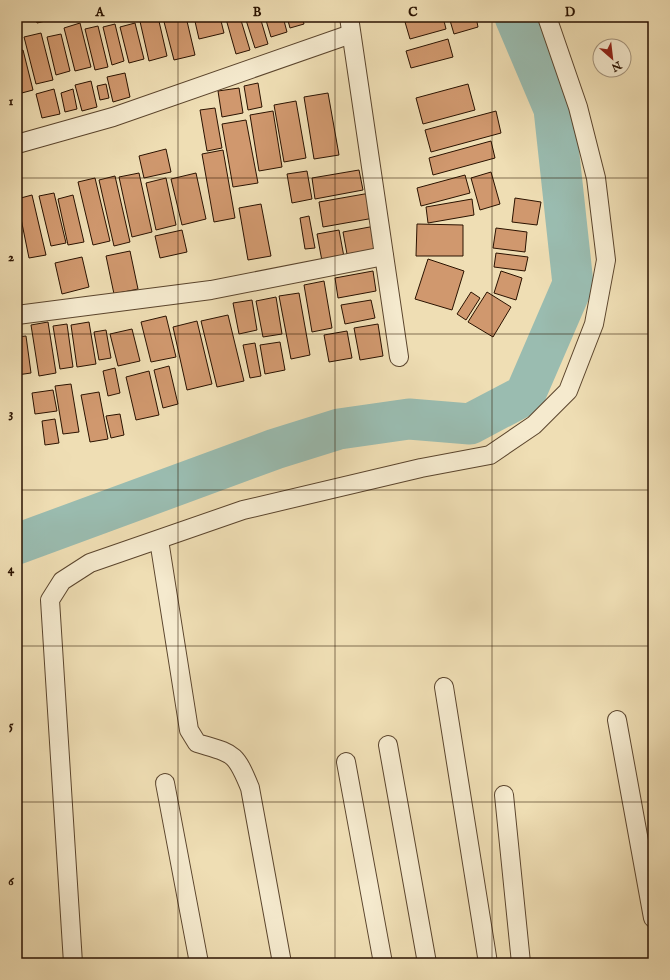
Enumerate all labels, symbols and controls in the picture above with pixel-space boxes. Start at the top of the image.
text: A [95,4,106,21]
text: B [253,4,262,21]
text: C [408,4,418,21]
text: D [565,4,576,21]
north arrow [592,38,632,78]
text: N [608,57,625,75]
text: 1 [9,93,14,110]
text: 2 [8,249,14,266]
text: 3 [9,405,14,422]
text: 4 [8,561,15,578]
text: 5 [9,717,14,734]
text: 6 [8,873,14,890]

